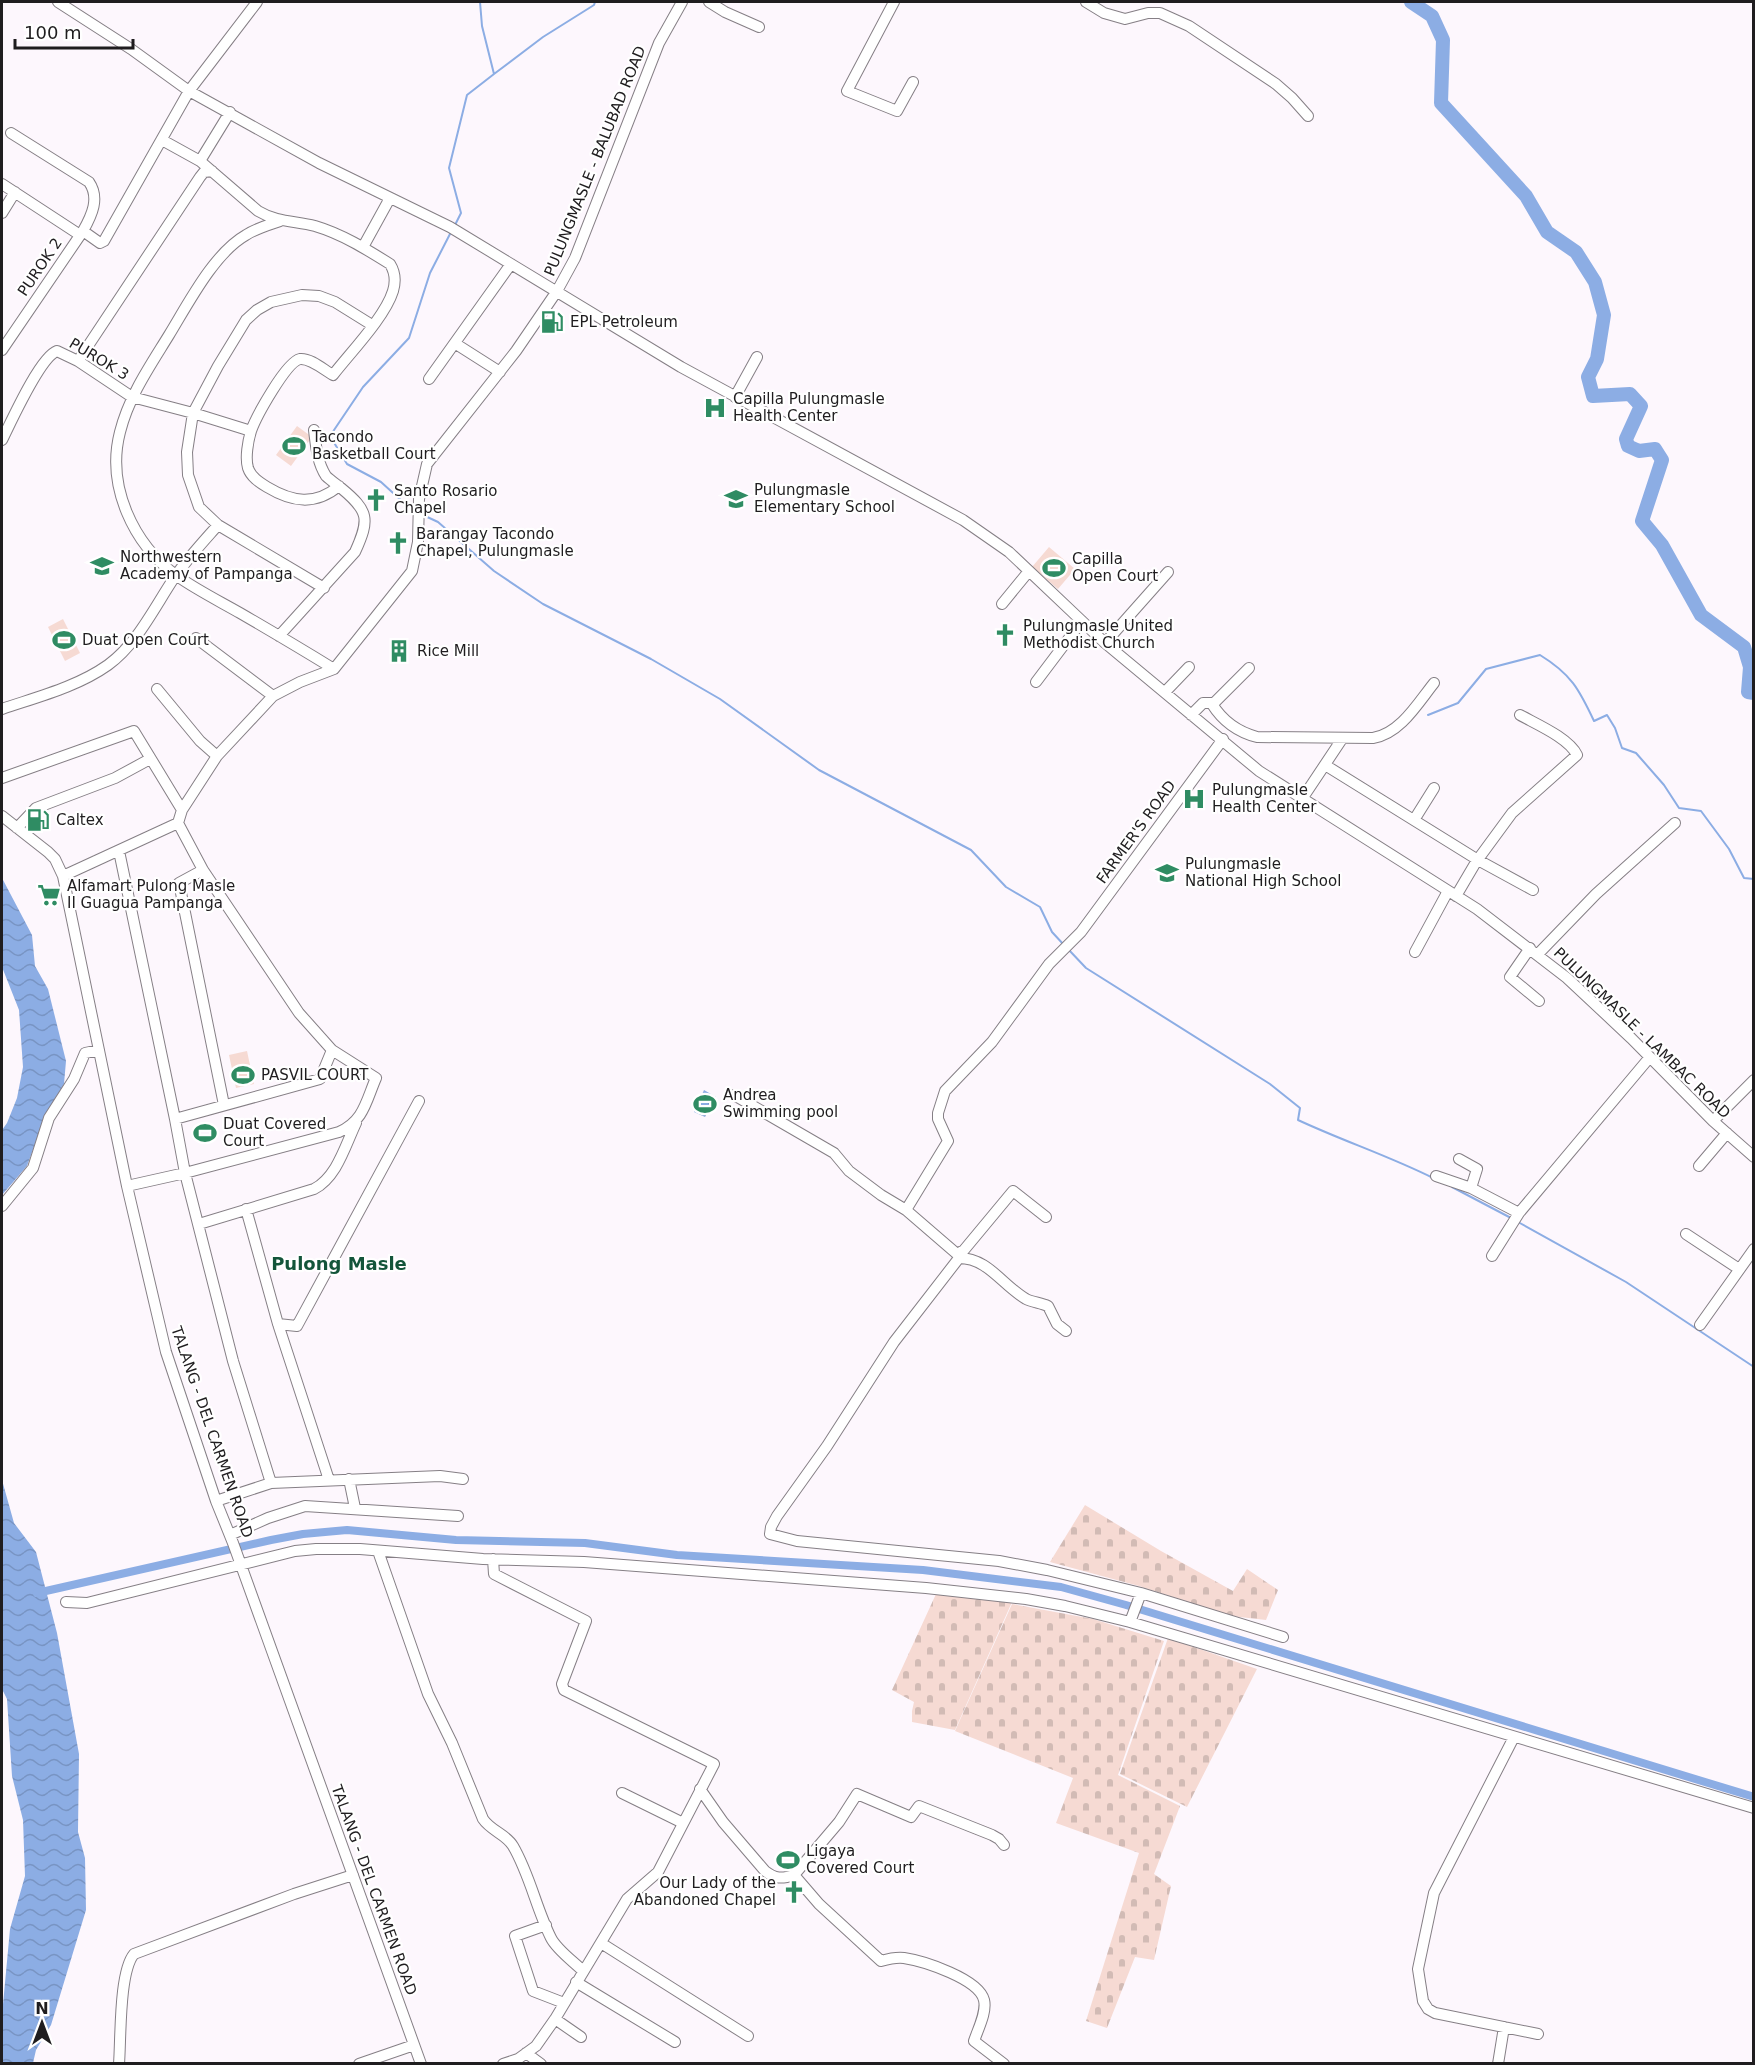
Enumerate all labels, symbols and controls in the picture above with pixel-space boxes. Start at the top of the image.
scale bar [15,12,134,50]
text: 100 m [24,22,82,43]
street label: PULUNGMASLE - BALUBAD ROAD [540,43,650,279]
street label: PUROK 2 [14,234,66,300]
fuel station icon: EPL Petroleum [539,309,565,335]
place label: EPL Petroleum [570,313,678,331]
street label: PUROK 3 [66,334,132,384]
place label: Capilla Pulungmasle Health Center [733,390,885,425]
hospital icon: Capilla Pulungmasle Health Center [702,395,728,421]
place label: Tacondo Basketball Court [311,428,436,463]
sports icon: Tacondo Basketball Court [281,433,307,459]
place label: Pulungmasle Elementary School [754,481,895,516]
place label: Santo Rosario Chapel [394,482,498,517]
school or university icon: Pulungmasle Elementary School [723,486,749,512]
church icon: Santo Rosario Chapel [363,487,389,513]
place label: Barangay Tacondo Chapel, Pulungmasle [416,525,574,560]
church icon: Barangay Tacondo Chapel, Pulungmasle [385,530,411,556]
place label: Northwestern Academy of Pampanga [120,548,293,583]
place label: Capilla Open Court [1072,550,1158,585]
school or university icon: Northwestern Academy of Pampanga [89,553,115,579]
sports icon: Capilla Open Court [1041,555,1067,581]
place label: Pulungmasle United Methodist Church [1023,617,1173,652]
church icon: Pulungmasle United Methodist Church [992,622,1018,648]
sports icon: Duat Open Court [51,627,77,653]
place label: Duat Open Court [82,631,209,649]
building icon: Rice Mill [386,638,412,664]
place label: Rice Mill [417,642,479,660]
street label: FARMER'S ROAD [1093,777,1179,887]
place label: Pulungmasle Health Center [1212,781,1317,816]
hospital icon: Pulungmasle Health Center [1181,786,1207,812]
fuel station icon: Caltex [25,807,51,833]
place label: Caltex [56,811,104,829]
place label: Pulungmasle National High School [1185,855,1341,890]
school or university icon: Pulungmasle National High School [1154,860,1180,886]
place label: Alfamart Pulong Masle II Guagua Pampanga [67,877,235,912]
supermarket icon: Alfamart Pulong Masle II Guagua Pampanga [36,882,62,908]
street label: PULUNGMASLE - LAMBAC ROAD [1550,944,1734,1122]
sports icon: PASVIL COURT [230,1062,256,1088]
place label: PASVIL COURT [261,1066,369,1084]
place label: Andrea Swimming pool [723,1086,838,1121]
sports icon: Andrea Swimming pool [692,1091,718,1117]
place label: Duat Covered Court [223,1115,326,1150]
sports icon: Duat Covered Court [192,1120,218,1146]
district label: Pulong Masle [271,1253,407,1274]
street label: TALANG - DEL CARMEN ROAD [167,1323,257,1540]
street label: TALANG - DEL CARMEN ROAD [327,1781,421,1998]
place label: Ligaya Covered Court [806,1842,914,1877]
sports icon: Ligaya Covered Court [775,1847,801,1873]
place label: Our Lady of the Abandoned Chapel [634,1874,776,1909]
church icon: Our Lady of the Abandoned Chapel [781,1879,807,1905]
north arrow [12,1993,72,2053]
text: N [35,1999,49,2018]

